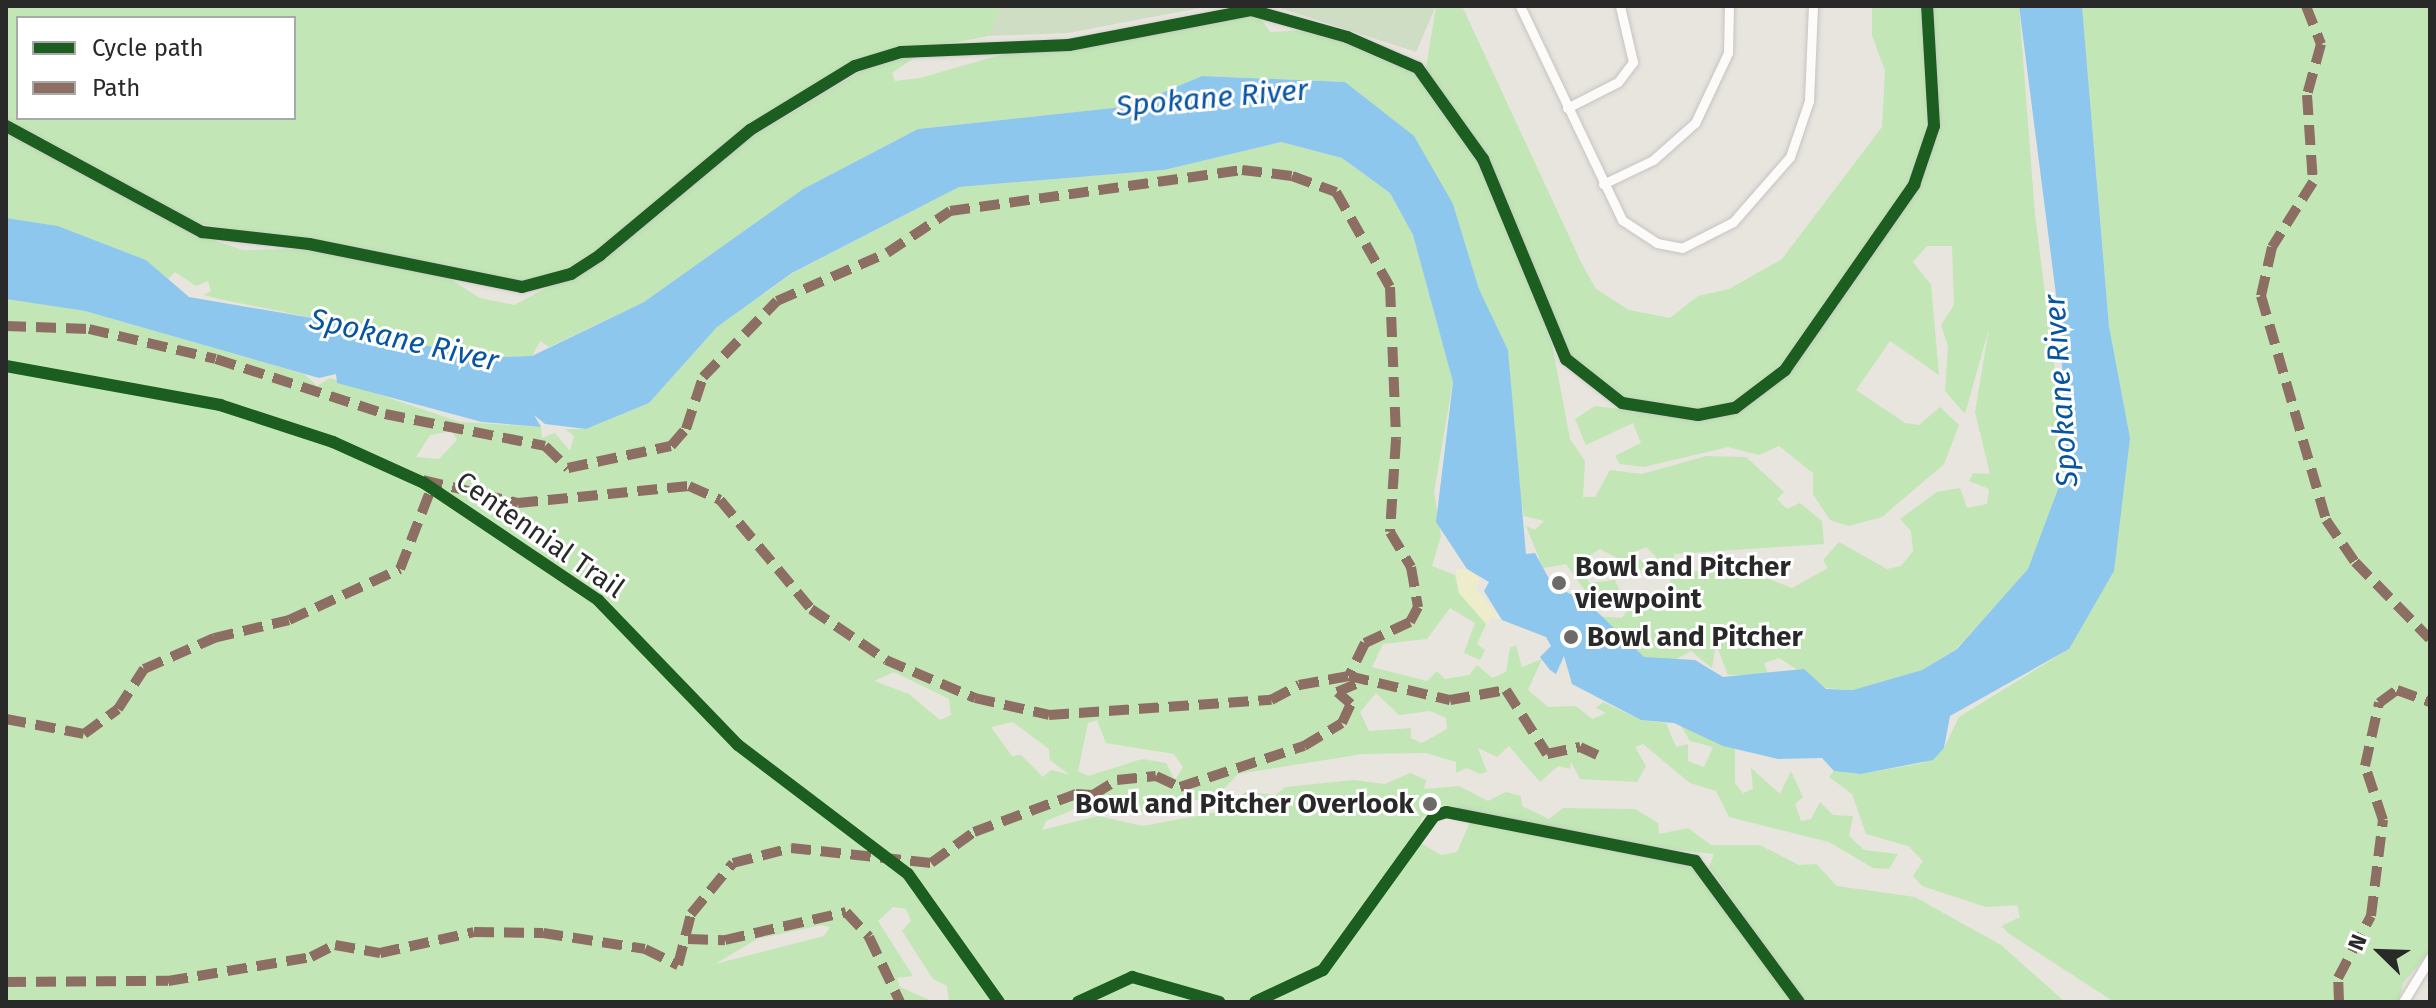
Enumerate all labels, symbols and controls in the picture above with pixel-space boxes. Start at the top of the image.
legend [16,16,296,120]
text: Cycle path [92,34,204,62]
water label: Spokane River [1114,72,1310,124]
text: Path [92,74,140,102]
water label: Spokane River [2036,294,2086,488]
water label: Spokane River [306,301,502,379]
street label: Centennial Trail [449,465,631,605]
place label: Bowl and Pitcher viewpoint [1575,550,1791,616]
marker: Bowl and Pitcher viewpoint [1550,574,1568,592]
place label: Bowl and Pitcher [1587,620,1803,654]
marker: Bowl and Pitcher [1562,628,1580,646]
place label: Bowl and Pitcher Overlook [1075,787,1414,821]
marker: Bowl and Pitcher Overlook [1421,795,1439,813]
north arrow [2340,912,2420,992]
text: N [2342,930,2373,954]

